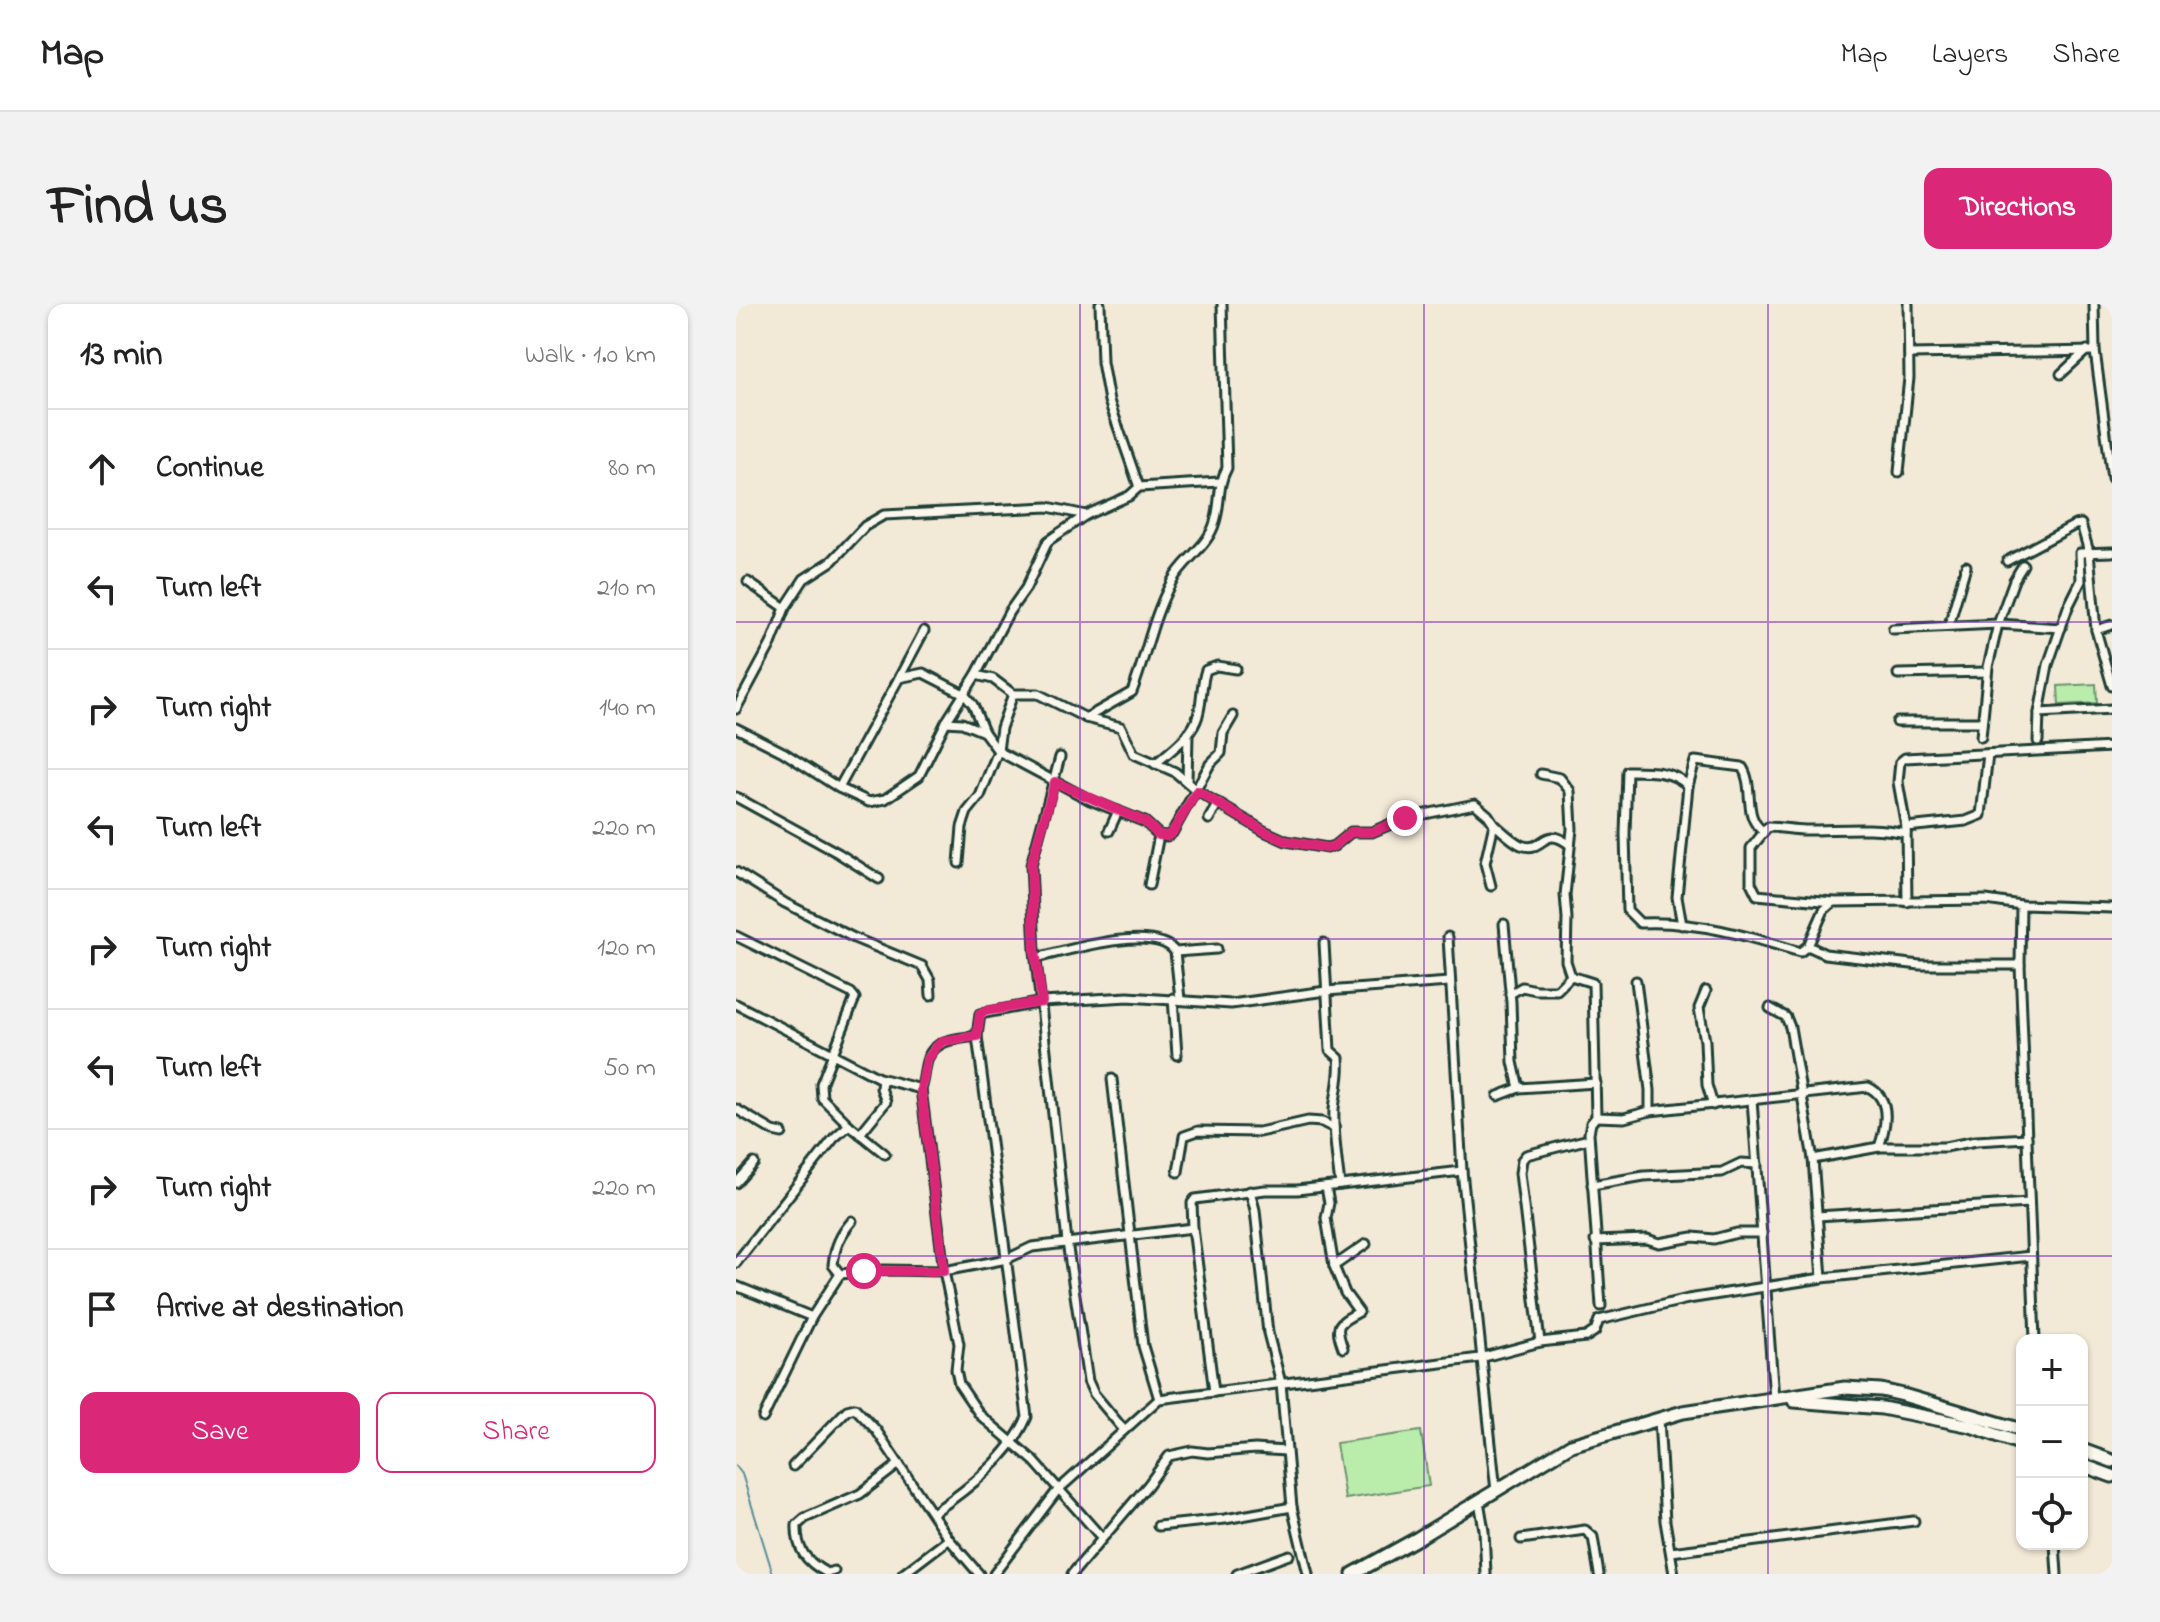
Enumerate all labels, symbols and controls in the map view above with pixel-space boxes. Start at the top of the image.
text: Map [40,27,104,83]
text: Map [1840,35,1888,76]
text: Layers [1932,35,2008,76]
text: Share [2052,35,2120,76]
text: Find us [48,168,228,249]
button: Directions [1924,168,2112,249]
text: 13 min [80,331,163,381]
text: Walk · 1.0 km [525,337,656,375]
icon: ahead [80,447,124,491]
text: Continue [156,447,264,491]
text: 80 m [608,450,656,488]
icon: left [80,567,124,611]
text: Turn left [156,567,261,611]
text: 210 m [597,570,656,608]
icon: right [80,687,124,731]
text: Turn right [156,687,271,731]
text: 140 m [599,690,656,728]
route end [1387,800,1423,836]
icon: left [80,807,124,851]
text: Turn left [156,807,261,851]
text: 220 m [592,810,656,848]
icon: right [80,927,124,971]
text: Turn right [156,927,271,971]
text: 120 m [597,930,656,968]
icon: left [80,1047,124,1091]
text: Turn left [156,1047,261,1091]
text: 50 m [603,1050,656,1088]
icon: right [80,1167,124,1211]
text: Turn right [156,1167,271,1211]
text: 220 m [592,1170,656,1208]
route start [846,1253,882,1289]
icon: arrive [80,1287,124,1331]
text: Arrive at destination [156,1287,404,1331]
map controls [2016,1334,2088,1550]
button: + [2016,1334,2088,1406]
button: Save [80,1392,360,1473]
button: Share [376,1392,656,1473]
button: − [2016,1406,2088,1478]
button: locate [2016,1478,2088,1550]

